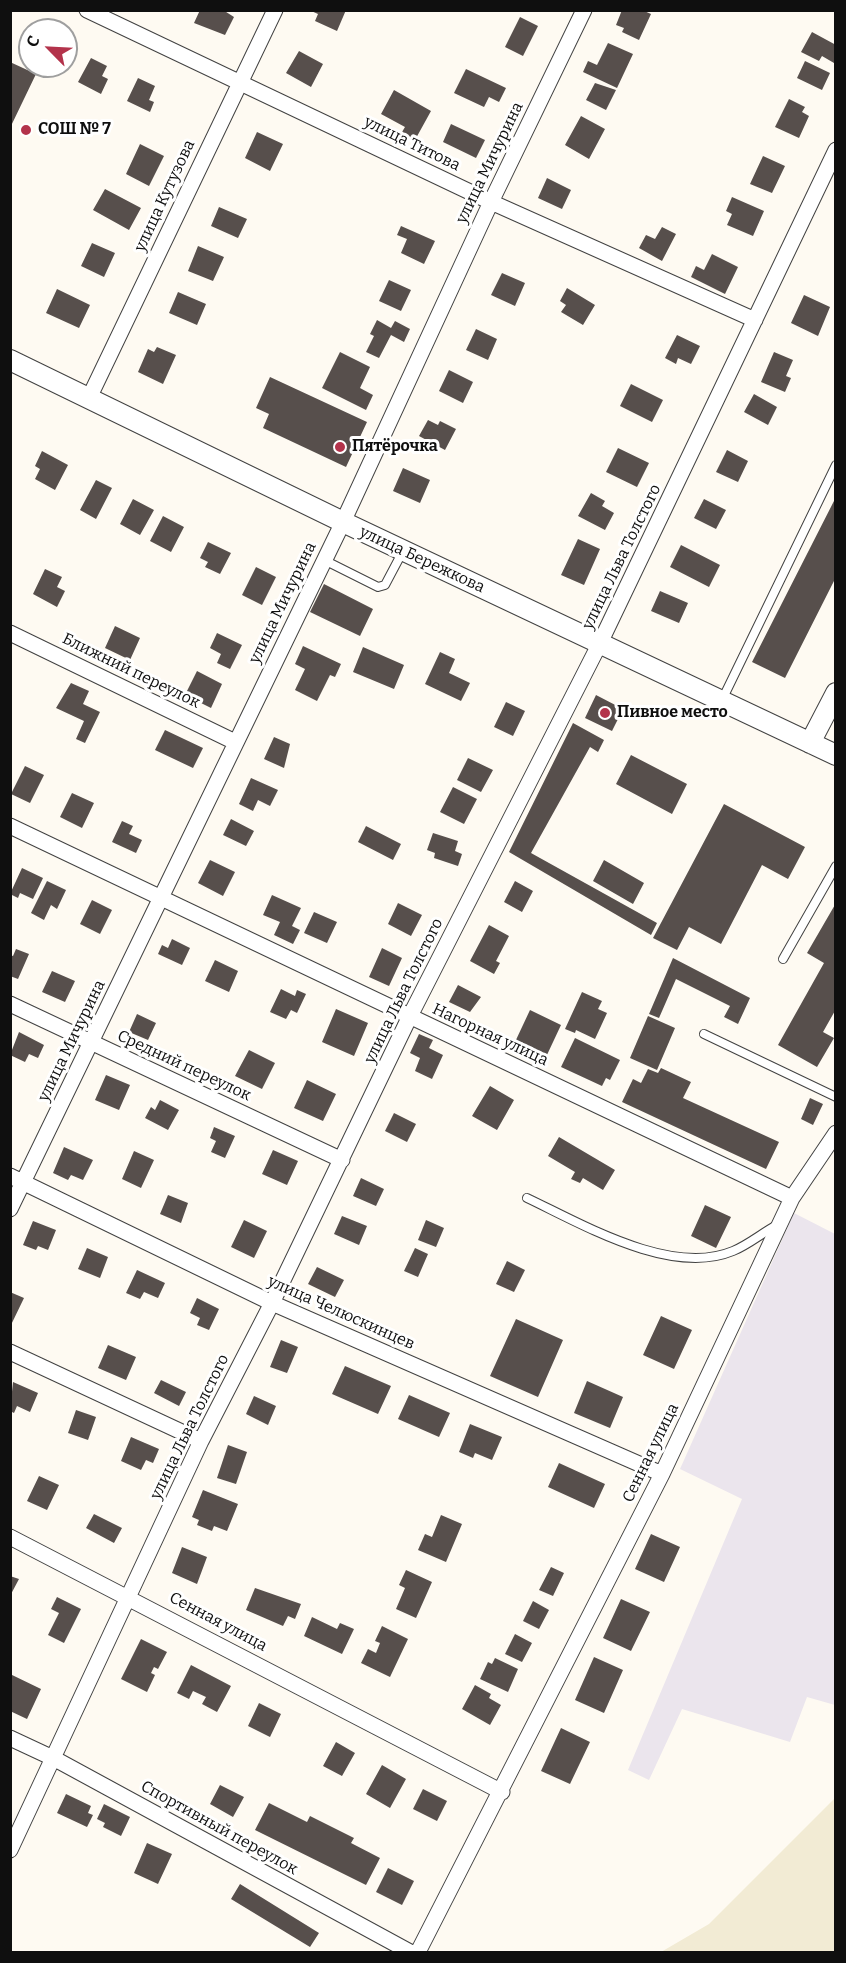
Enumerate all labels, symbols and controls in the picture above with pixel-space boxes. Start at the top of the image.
north arrow [18,18,78,78]
text: С [22,33,44,50]
street label: улица Мичурина [452,99,528,227]
street label: улица Титова [361,112,463,176]
place label: СОШ № 7 [38,120,111,140]
marker: СОШ № 7 [19,123,33,137]
street label: улица Кутузова [131,137,199,255]
place label: Пятёрочка [352,437,438,457]
marker: Пятёрочка [333,440,347,454]
street label: улица Льва Толстого [578,481,666,633]
street label: улица Бережкова [356,523,488,597]
street label: улица Мичурина [245,539,321,667]
street label: Ближний переулок [59,629,203,713]
place label: Пивное место [617,703,728,723]
marker: Пивное место [598,706,612,720]
street label: улица Льва Толстого [360,915,448,1067]
street label: улица Мичурина [34,977,110,1105]
street label: Нагорная улица [429,1000,551,1070]
street label: Средний переулок [114,1027,254,1105]
street label: улица Челюскинцев [265,1272,417,1354]
street label: улица Льва Толстого [146,1351,234,1503]
street label: Сенная улица [619,1400,683,1506]
street label: Сенная улица [166,1588,270,1656]
street label: Спортивный переулок [137,1777,301,1879]

